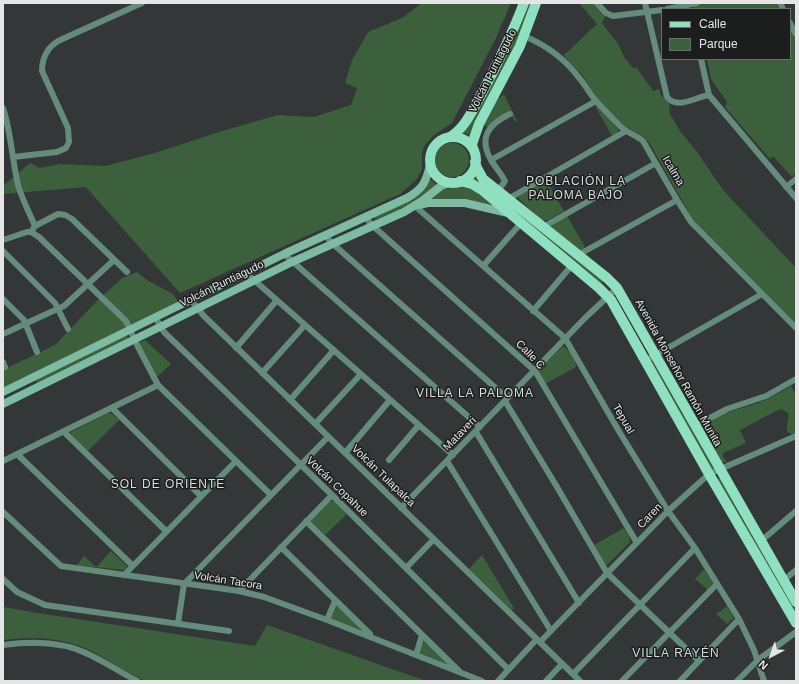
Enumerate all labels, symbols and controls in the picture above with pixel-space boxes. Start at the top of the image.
legend [661,8,791,60]
text: Calle [699,17,726,31]
street label: Volcán Puntiagudo [466,27,520,115]
text: Parque [699,37,738,51]
street label: Icalma [659,154,687,188]
district label: POBLACIÓN LA PALOMA BAJO [526,175,626,203]
street label: Volcán Puntiagudo [178,258,266,310]
street label: Avenida Monseñor Ramón Munita [632,297,724,449]
street label: Calle C [513,337,547,373]
district label: VILLA LA PALOMA [416,387,534,401]
street label: Tepual [609,402,637,436]
street label: Mataveri [441,414,479,454]
street label: Volcán Tulapalca [348,442,418,510]
street label: Volcán Copahue [303,454,371,520]
district label: SOL DE ORIENTE [111,478,225,492]
street label: Caren [635,501,665,531]
street label: Volcán Tacora [193,569,263,593]
north arrow [751,636,791,676]
district label: VILLA RAYÉN [632,647,720,661]
text: N [756,658,770,672]

